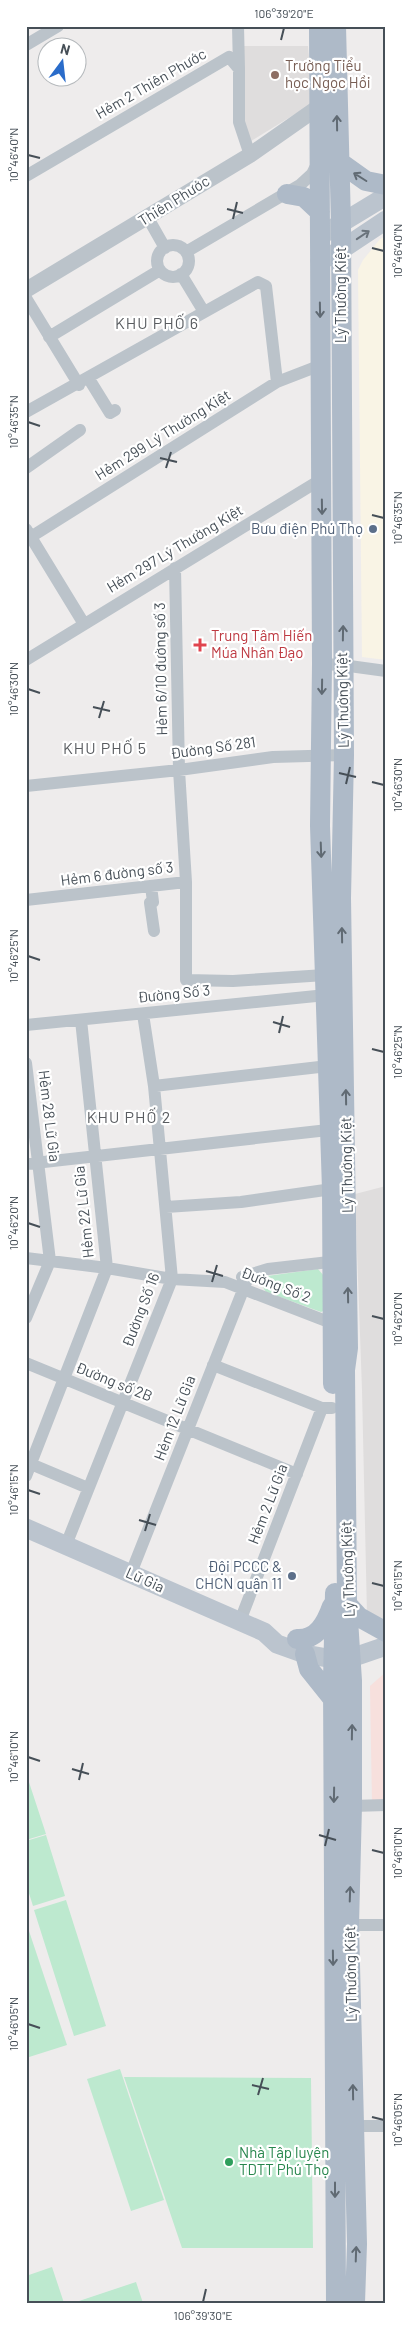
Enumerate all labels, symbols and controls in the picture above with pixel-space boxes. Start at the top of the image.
text: 106°39'20"E [254,6,314,20]
north arrow [38,38,88,88]
text: N [59,40,72,58]
street label: Hẻm 2 Thiên Phước [92,44,209,122]
place label: Trường Tiểu học Ngọc Hồi [285,56,371,91]
marker: Trường Tiểu học Ngọc Hồi [269,69,281,81]
one-way arrow [333,116,342,132]
text: 10°46'40"N [6,128,20,182]
street label: Thiên Phước [135,171,213,229]
one-way arrow [353,172,367,183]
text: 10°46'40"N [390,224,404,278]
one-way arrow [356,230,370,240]
street label: Lý Thường Kiệt [331,247,349,343]
one-way arrow [315,302,325,318]
district label: KHU PHỐ 6 [115,313,199,332]
street label: Hẻm 299 Lý Thường Kiệt [91,385,234,483]
text: 10°46'35"N [6,395,20,449]
text: 10°46'35"N [390,491,404,545]
one-way arrow [317,499,326,515]
street label: Hẻm 297 Lý Thường Kiệt [103,500,246,596]
place label: Bưu điện Phú Thọ [251,519,363,537]
marker: Bưu điện Phú Thọ [367,523,379,535]
street label: Hẻm 6/10 đường số 3 [150,602,170,736]
one-way arrow [338,625,347,641]
place label: Trung Tâm Hiến Múa Nhân Đạo [211,626,312,661]
marker: Trung Tâm Hiến Múa Nhân Đạo [193,638,207,652]
street label: Lý Thường Kiệt [332,652,352,748]
text: 10°46'30"N [6,662,20,716]
one-way arrow [317,678,327,695]
street label: Đường Số 281 [169,732,257,762]
district label: KHU PHỐ 5 [63,738,147,757]
text: 10°46'30"N [390,758,404,812]
one-way arrow [316,841,326,857]
street label: Hẻm 6 đường số 3 [60,857,174,889]
one-way arrow [337,927,347,944]
text: 10°46'25"N [6,929,20,983]
street label: Đường Số 3 [137,980,211,1006]
text: 10°46'25"N [390,1025,404,1079]
street label: Hẻm 28 Lữ Gia [35,1069,65,1163]
one-way arrow [341,1090,350,1106]
district label: KHU PHỐ 2 [87,1107,171,1126]
street label: Lý Thường Kiệt [336,1117,356,1213]
street label: Hẻm 22 Lữ Gia [69,1165,97,1259]
text: 10°46'20"N [6,1196,20,1250]
street label: Đường Số 2 [239,1263,314,1306]
street label: Đường Số 16 [118,1270,162,1349]
one-way arrow [343,1287,353,1304]
text: 10°46'20"N [390,1292,404,1346]
street label: Đường số 2B [73,1358,155,1405]
street label: Hẻm 12 Lữ Gia [150,1373,199,1463]
street label: Hẻm 2 Lữ Gia [244,1461,291,1546]
text: 10°46'15"N [6,1464,20,1516]
street label: Lý Thường Kiệt [336,1521,358,1618]
place label: Đội PCCC & CHCN quận 11 [195,1557,282,1592]
text: 10°46'15"N [390,1560,404,1612]
street label: Lữ Gia [123,1563,167,1596]
marker: Đội PCCC & CHCN quận 11 [286,1570,298,1582]
one-way arrow [347,1724,357,1740]
text: 10°46'10"N [6,1731,20,1783]
one-way arrow [329,1787,339,1803]
text: 10°46'10"N [390,1827,404,1879]
one-way arrow [345,1886,354,1902]
street label: Lý Thường Kiệt [340,1926,360,2022]
one-way arrow [328,1950,338,1966]
text: 10°46'05"N [6,1997,20,2051]
one-way arrow [349,2084,358,2100]
text: 10°46'05"N [390,2093,404,2147]
place label: Nhà Tập luyện TDTT Phú Thọ [239,2143,329,2178]
marker: Nhà Tập luyện TDTT Phú Thọ [223,2156,235,2168]
one-way arrow [330,2182,340,2198]
one-way arrow [352,2246,361,2262]
text: 106°39'30"E [173,2308,233,2322]

